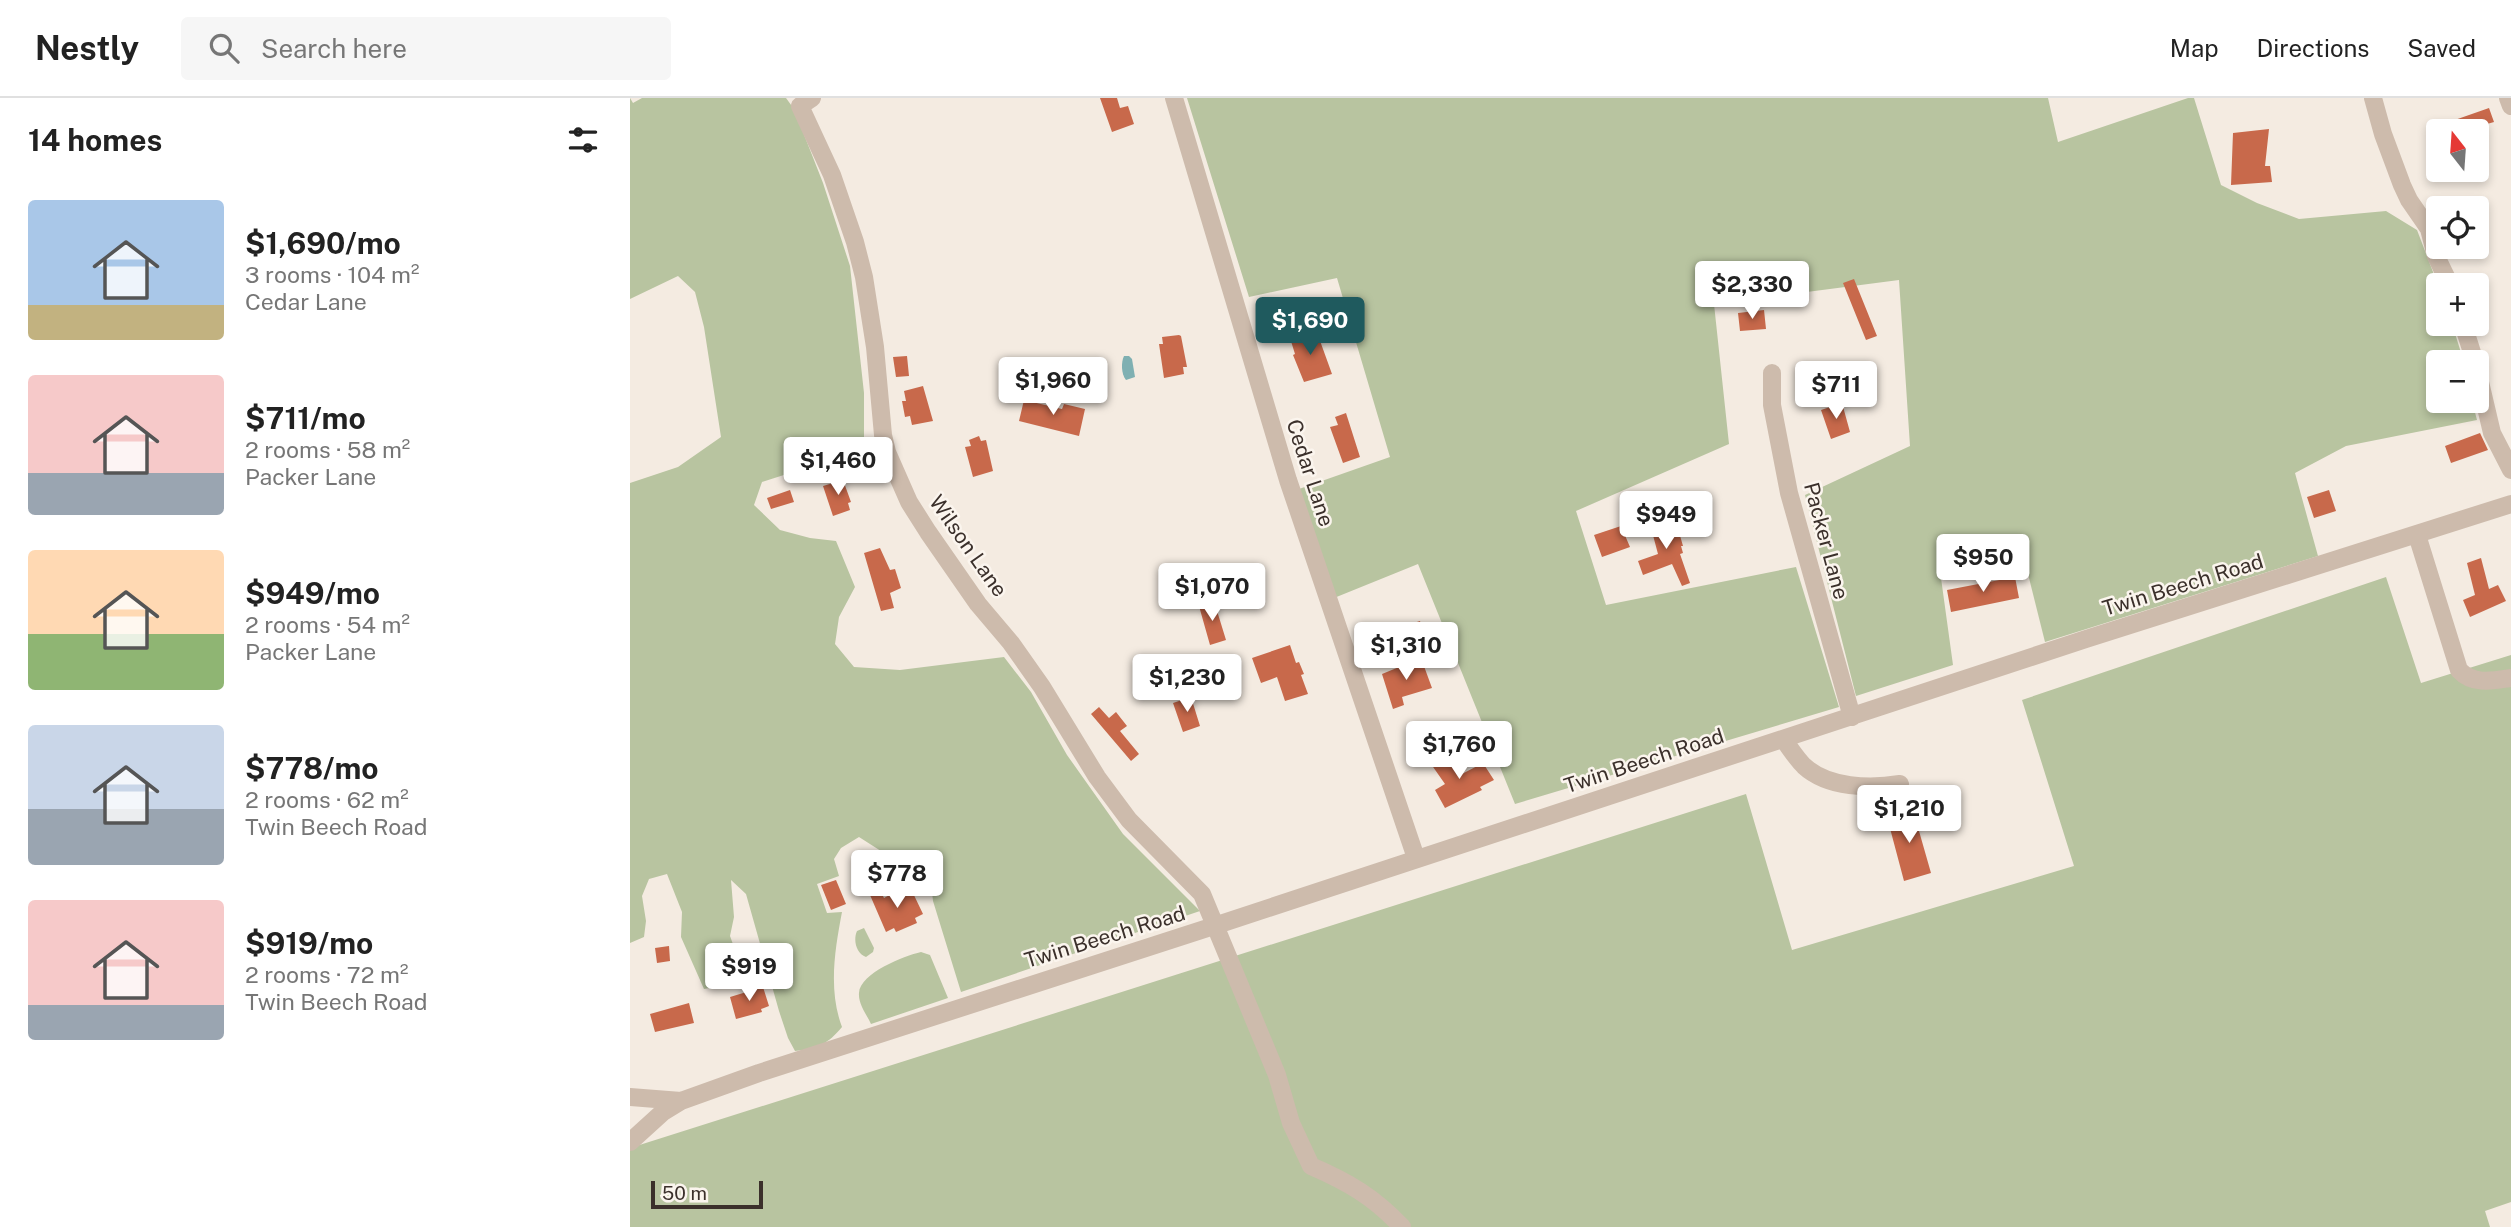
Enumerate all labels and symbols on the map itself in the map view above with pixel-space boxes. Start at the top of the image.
north arrow [2426,119,2488,182]
pin: $2,330 [1695,262,1809,321]
pin: $1,690 [1253,298,1367,357]
pin: $1,960 [996,358,1110,417]
pin: $711 [1795,362,1877,421]
street label: Cedar Lane [1281,416,1340,530]
pin: $1,460 [781,438,895,497]
street label: Packer Lane [1799,480,1854,602]
street label: Wilson Lane [924,490,1013,601]
pin: $949 [1625,491,1707,551]
pin: $950 [1942,534,2024,594]
street label: Twin Beech Road [2100,548,2266,621]
pin: $1,070 [1155,564,1269,623]
pin: $1,310 [1349,622,1463,682]
pin: $1,230 [1130,654,1244,714]
pin: $1,760 [1402,722,1516,781]
street label: Twin Beech Road [1561,723,1727,798]
pin: $1,210 [1852,786,1966,845]
pin: $778 [856,850,938,910]
street label: Twin Beech Road [1022,900,1188,973]
pin: $919 [708,944,790,1003]
scale bar [651,1178,763,1210]

